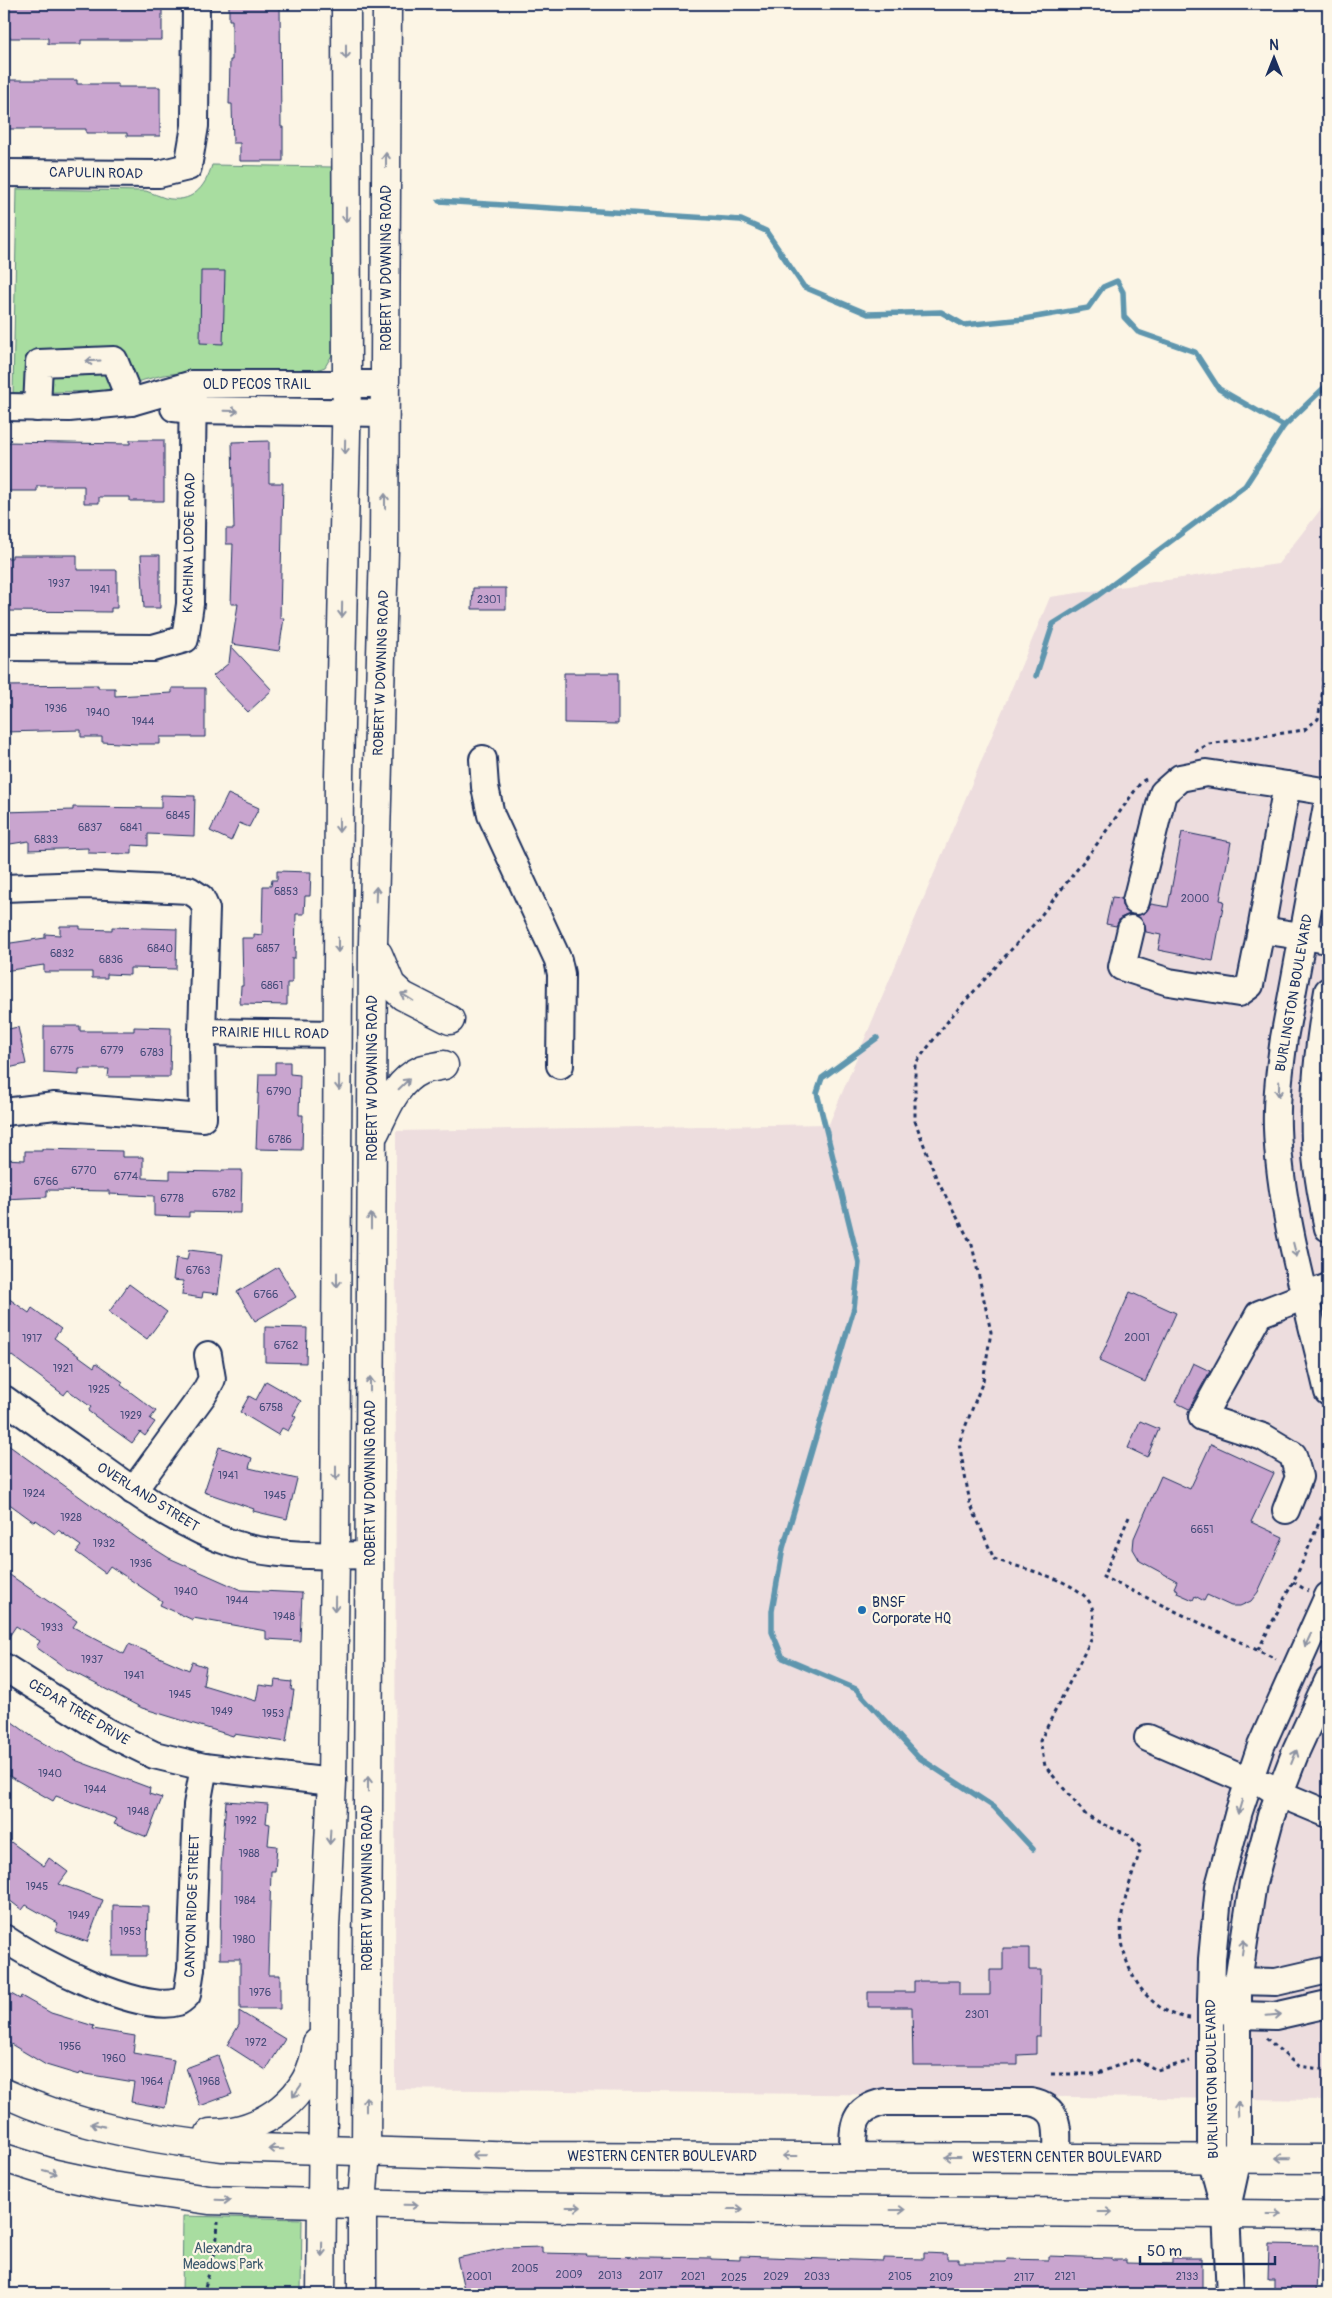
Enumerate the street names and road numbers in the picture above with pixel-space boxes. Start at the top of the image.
street label: CAPULIN ROAD [49,164,143,182]
street label: ROBERT W DOWNING ROAD [378,185,395,351]
street label: OLD PECOS TRAIL [203,376,311,393]
street label: KACHINA LODGE ROAD [179,472,199,613]
street label: ROBERT W DOWNING ROAD [370,590,392,756]
street label: BURLINGTON BOULEVARD [1272,913,1316,1073]
street label: ROBERT W DOWNING ROAD [364,995,381,1161]
street label: PRAIRIE HILL ROAD [211,1023,329,1043]
street label: ROBERT W DOWNING ROAD [362,1400,379,1566]
street label: OVERLAND STREET [94,1459,202,1535]
street label: CEDAR TREE DRIVE [25,1675,133,1749]
street label: ROBERT W DOWNING ROAD [359,1805,376,1971]
street label: CANYON RIDGE STREET [181,1834,203,1978]
street label: BURLINGTON BOULEVARD [1202,1999,1222,2159]
street label: WESTERN CENTER BOULEVARD [567,2148,757,2165]
street label: WESTERN CENTER BOULEVARD [972,2149,1162,2166]

